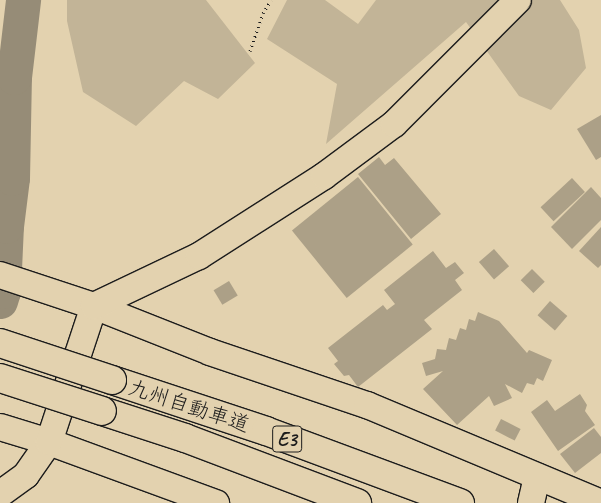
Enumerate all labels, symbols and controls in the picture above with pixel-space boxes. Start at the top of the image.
street label: 九州自動車道 [125,375,253,437]
road number: E3 [272,422,302,456]

